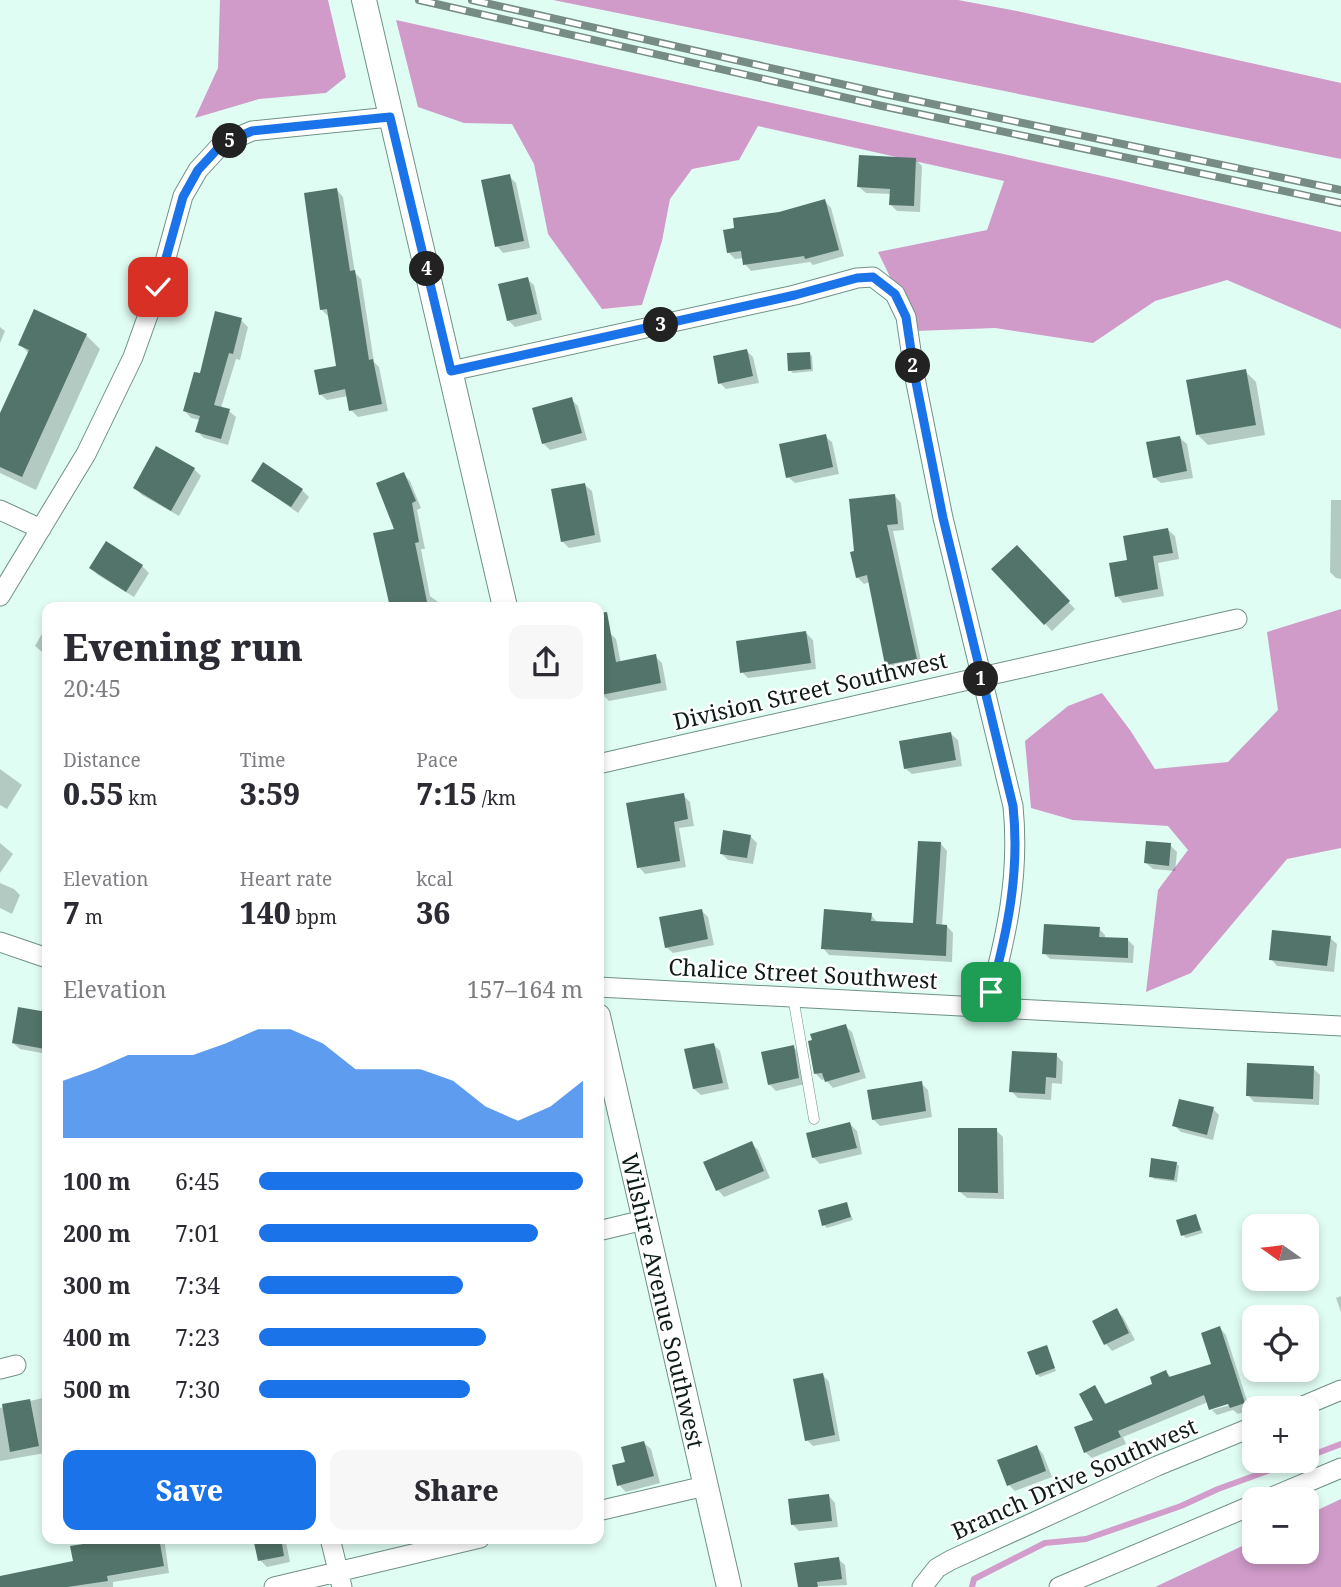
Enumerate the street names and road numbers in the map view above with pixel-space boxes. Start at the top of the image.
street label: Division Street Southwest [670,643,950,737]
street label: Chalice Street Southwest [668,950,938,996]
street label: Wilshire Avenue Southwest [614,1150,713,1451]
street label: Branch Drive Southwest [946,1409,1202,1547]

